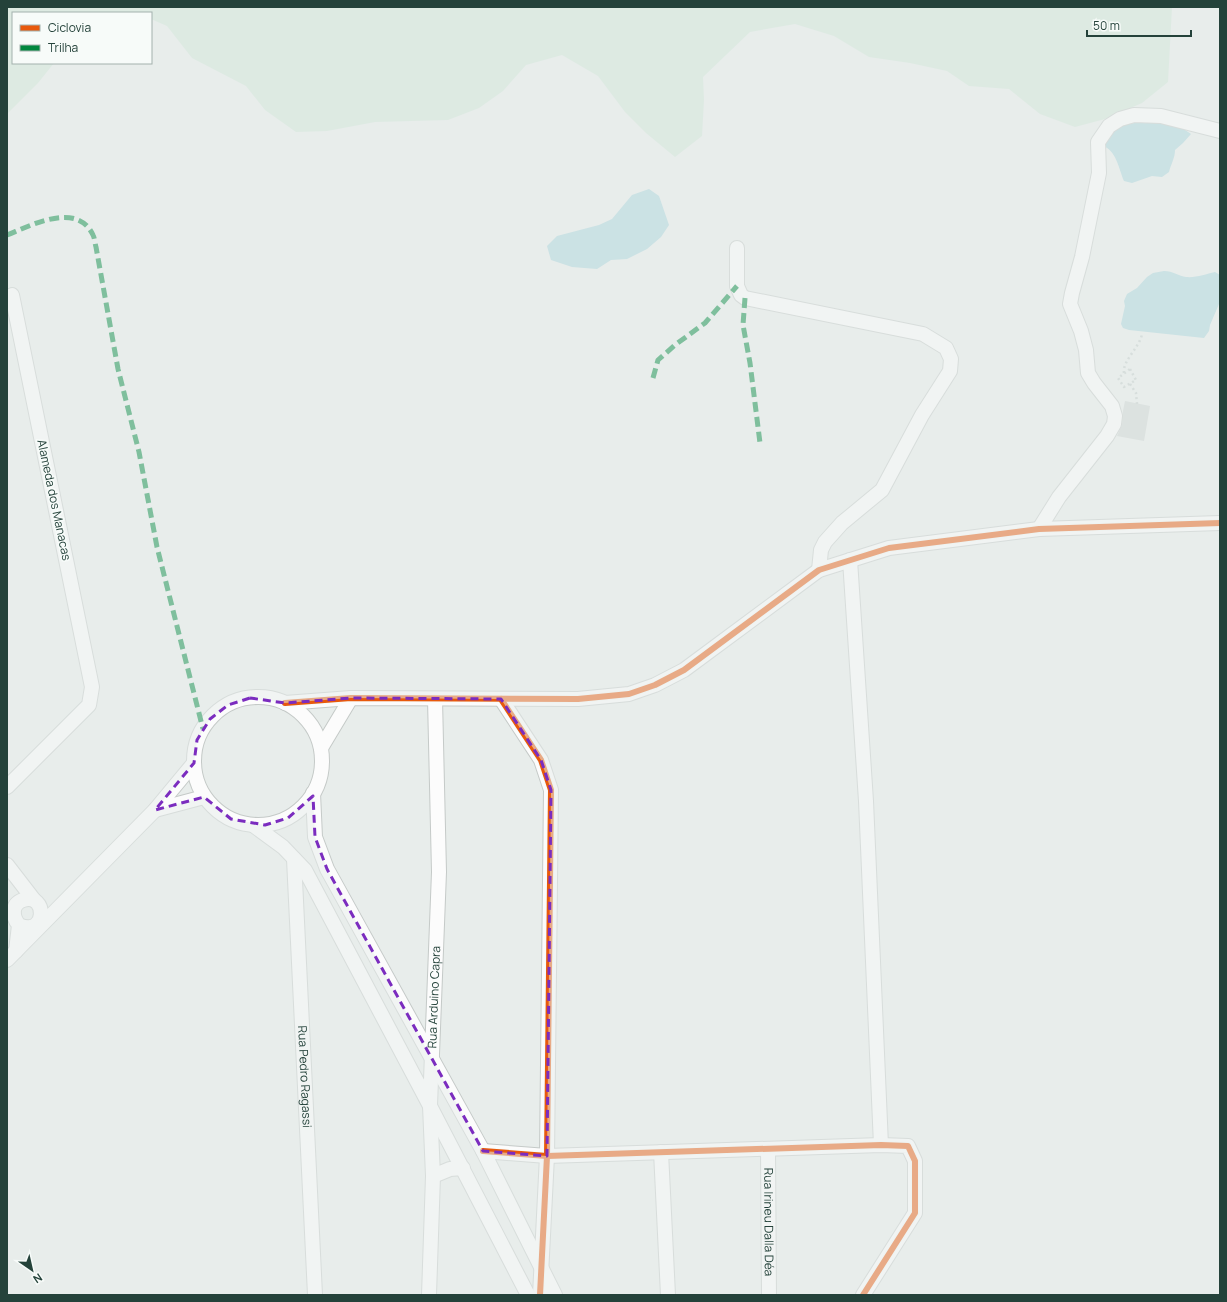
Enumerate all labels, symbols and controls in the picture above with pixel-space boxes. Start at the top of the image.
legend [12,12,152,64]
scale bar [1087,12,1191,38]
text: 50 m [1093,17,1120,34]
text: Ciclovia [48,19,91,36]
text: Trilha [48,39,78,56]
street label: Alameda dos Manacas [33,438,76,562]
street label: Rua Arduino Capra [423,946,444,1049]
street label: Rua Pedro Ragassi [294,1025,316,1128]
street label: Rua Irineu Dalla Déa [760,1168,778,1276]
north arrow [12,1250,52,1290]
text: N [30,1270,45,1287]

